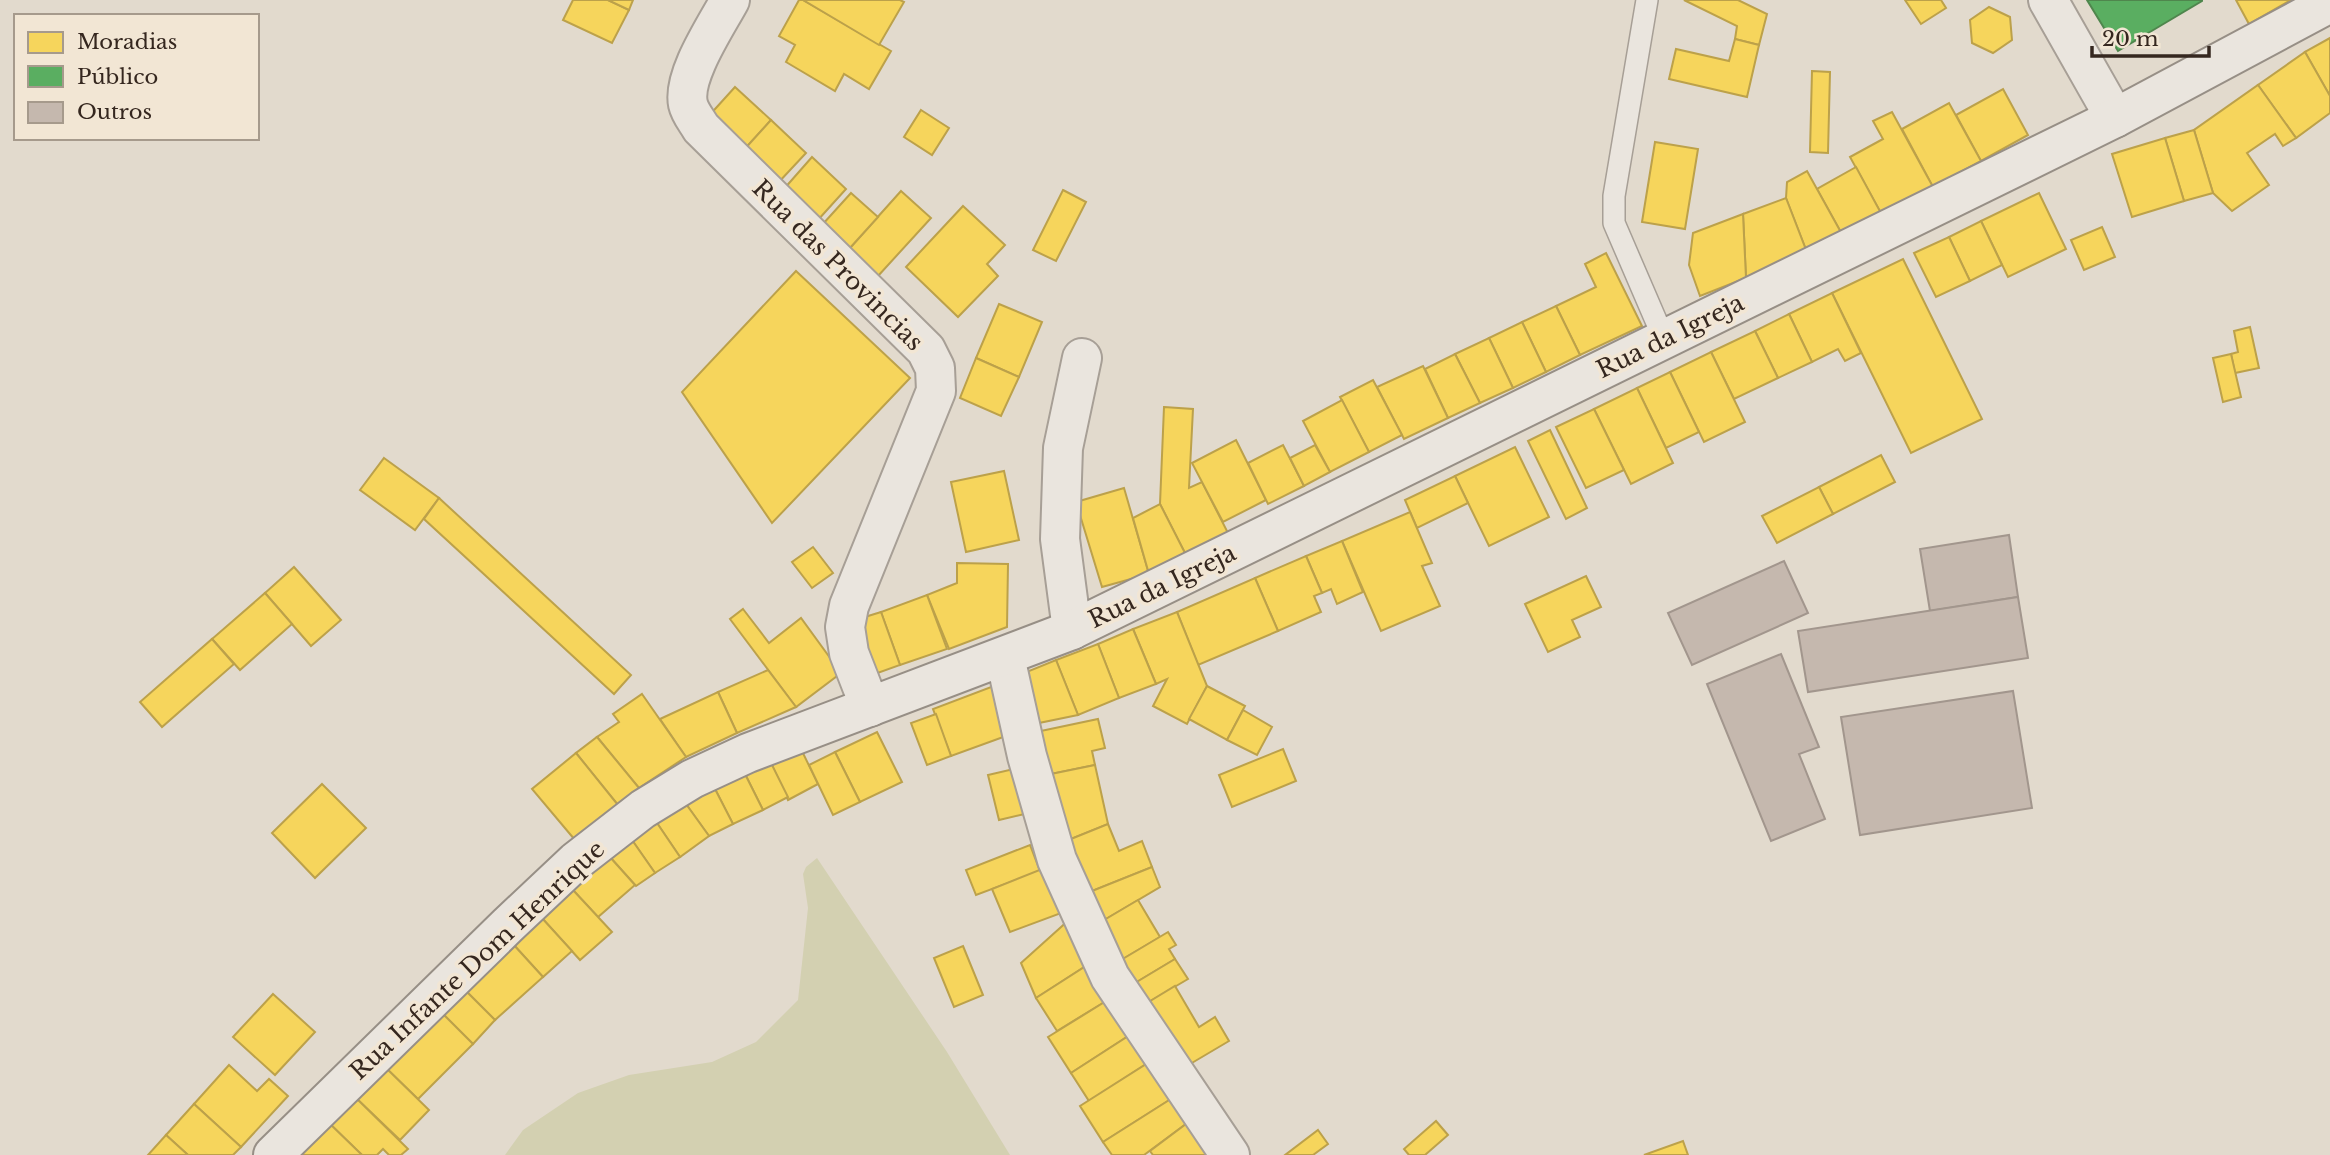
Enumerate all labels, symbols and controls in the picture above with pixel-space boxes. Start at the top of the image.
legend [14,14,259,140]
scale bar [2092,14,2209,58]
text: 20 m [2102,26,2159,52]
text: Moradias [77,29,177,55]
text: Público [77,64,158,90]
text: Outros [77,99,152,125]
street label: Rua das Provincias [747,174,929,356]
street label: Rua da Igreja [1592,288,1749,384]
street label: Rua da Igreja [1084,538,1241,634]
street label: Rua Infante Dom Henrique [344,834,610,1086]

